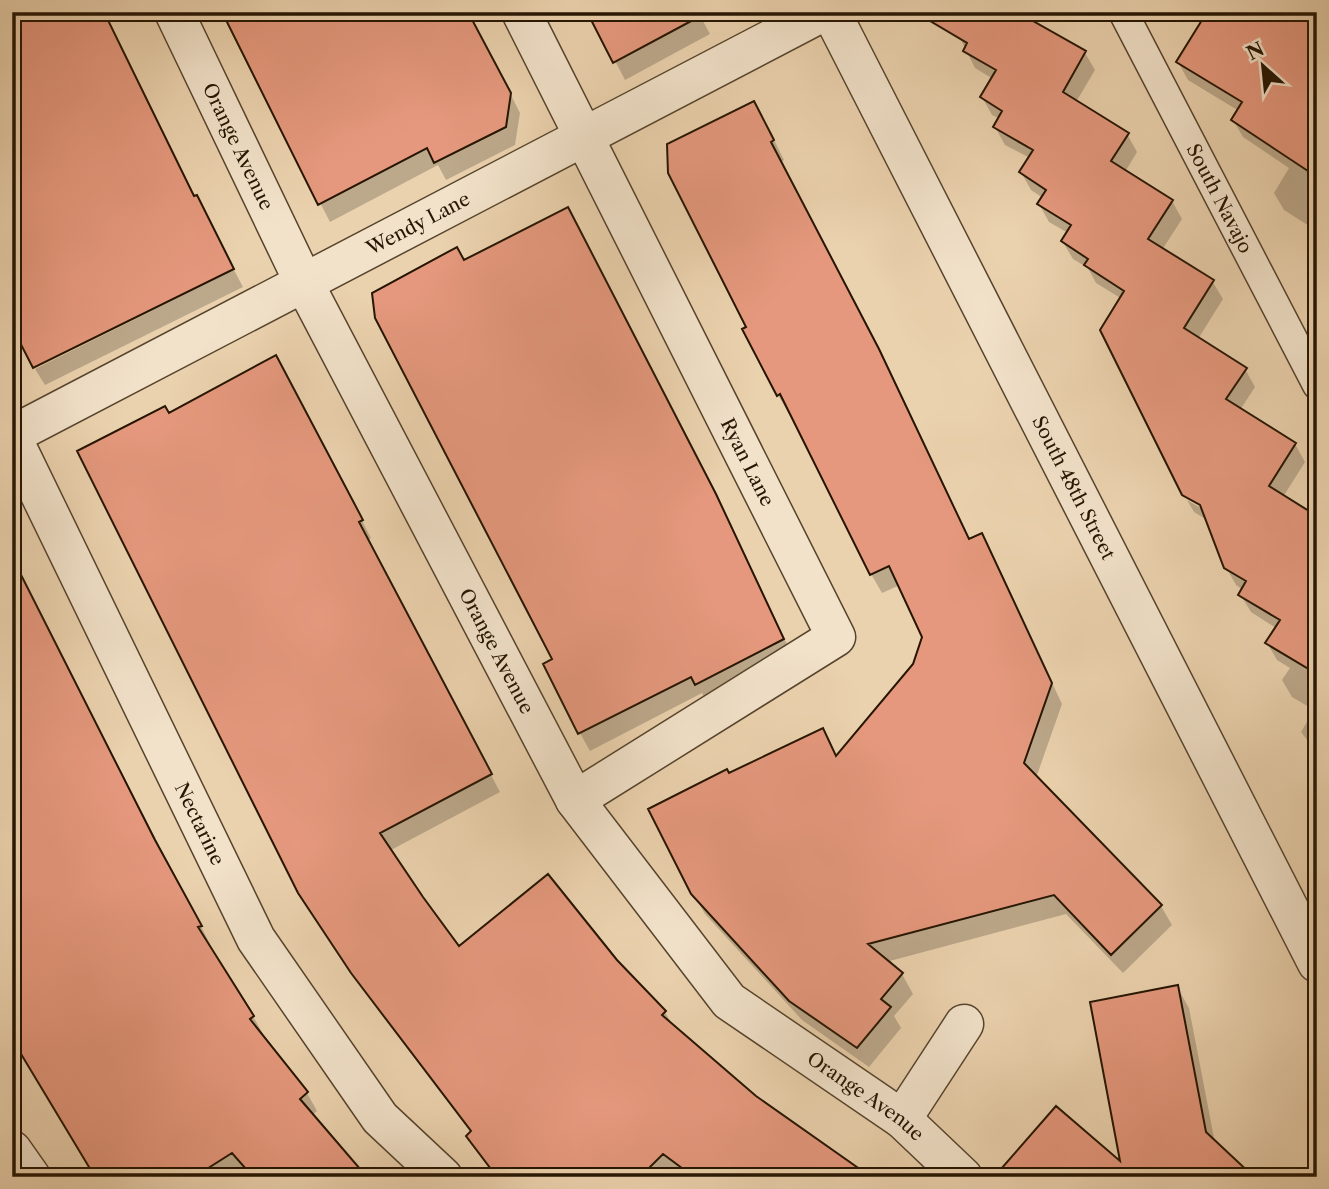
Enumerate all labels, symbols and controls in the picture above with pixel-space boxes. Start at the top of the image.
north arrow [1228,32,1298,102]
text: N [1243,37,1268,65]
street label: Orange Avenue [198,79,278,214]
street label: South Navajo [1182,140,1257,257]
street label: Wendy Lane [362,187,474,260]
street label: South 48th Street [1027,412,1120,564]
street label: Ryan Lane [716,415,779,510]
street label: Orange Avenue [454,585,539,718]
street label: Nectarine [170,779,229,869]
street label: Orange Avenue [803,1047,929,1146]

